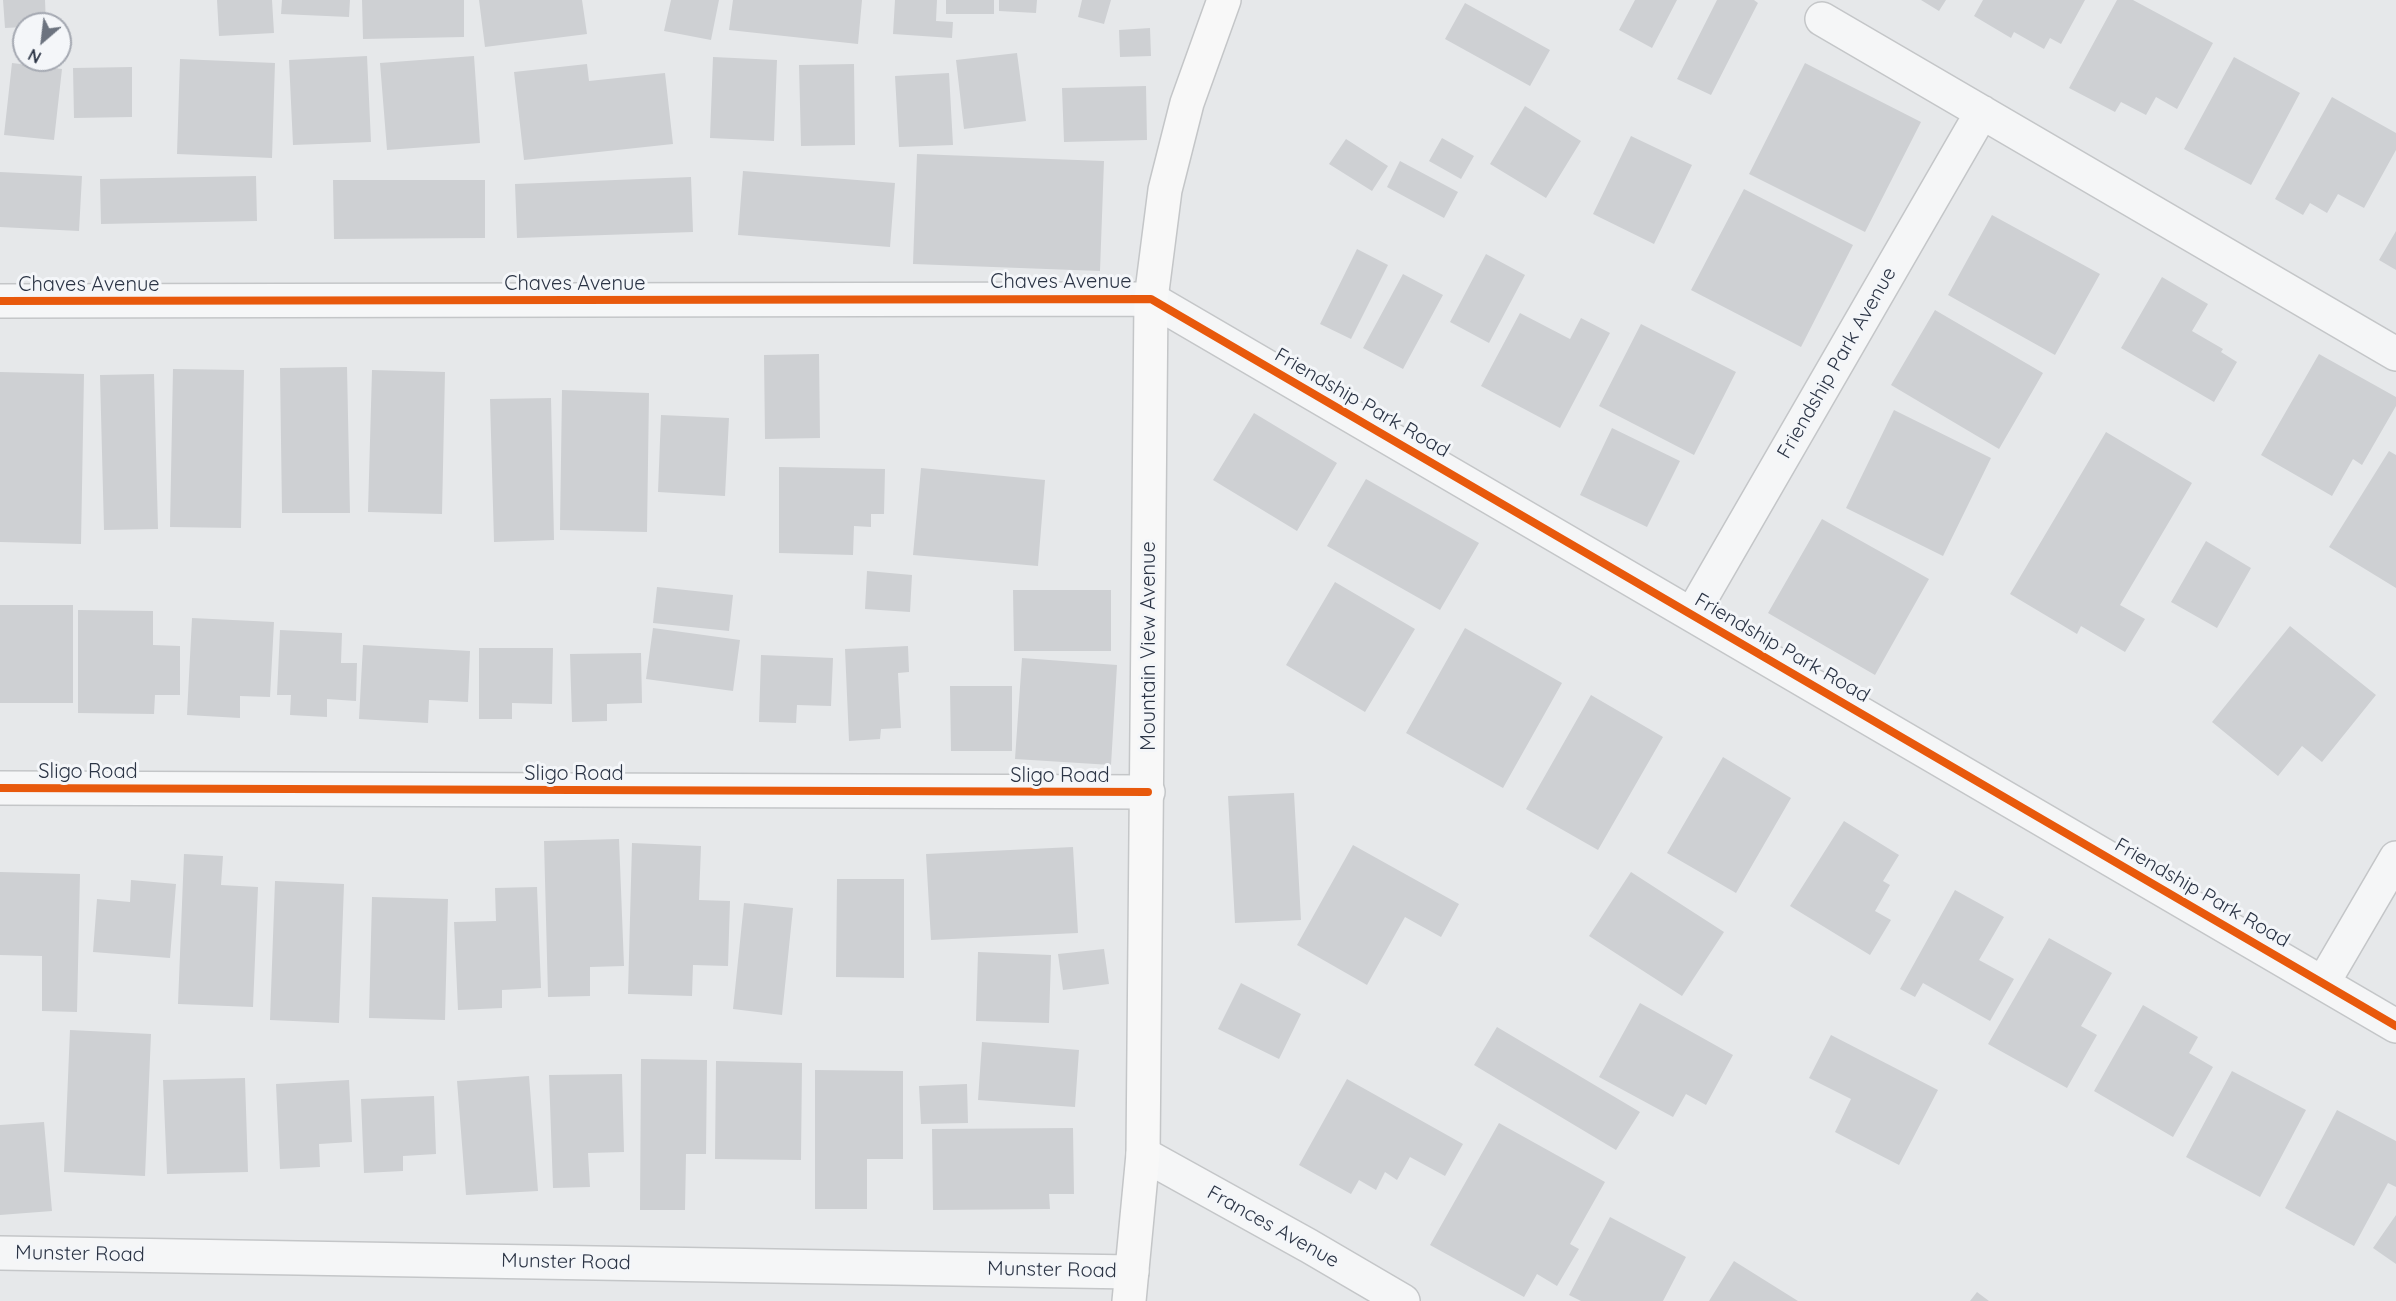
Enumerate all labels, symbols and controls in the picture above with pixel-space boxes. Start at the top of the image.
north arrow [12,12,72,72]
text: N [25,45,44,68]
street label: Friendship Park Avenue [1772,263,1902,463]
street label: Chaves Avenue [990,270,1132,294]
street label: Chaves Avenue [504,272,646,296]
street label: Chaves Avenue [18,273,160,297]
street label: Friendship Park Road [1270,343,1454,463]
street label: Mountain View Avenue [1137,541,1161,751]
street label: Friendship Park Road [1690,588,1874,708]
street label: Sligo Road [38,760,138,784]
street label: Sligo Road [524,762,624,786]
street label: Sligo Road [1010,764,1110,788]
street label: Friendship Park Road [2110,833,2294,953]
street label: Frances Avenue [1203,1181,1343,1273]
street label: Munster Road [15,1241,145,1267]
street label: Munster Road [501,1249,631,1275]
street label: Munster Road [987,1257,1117,1283]

